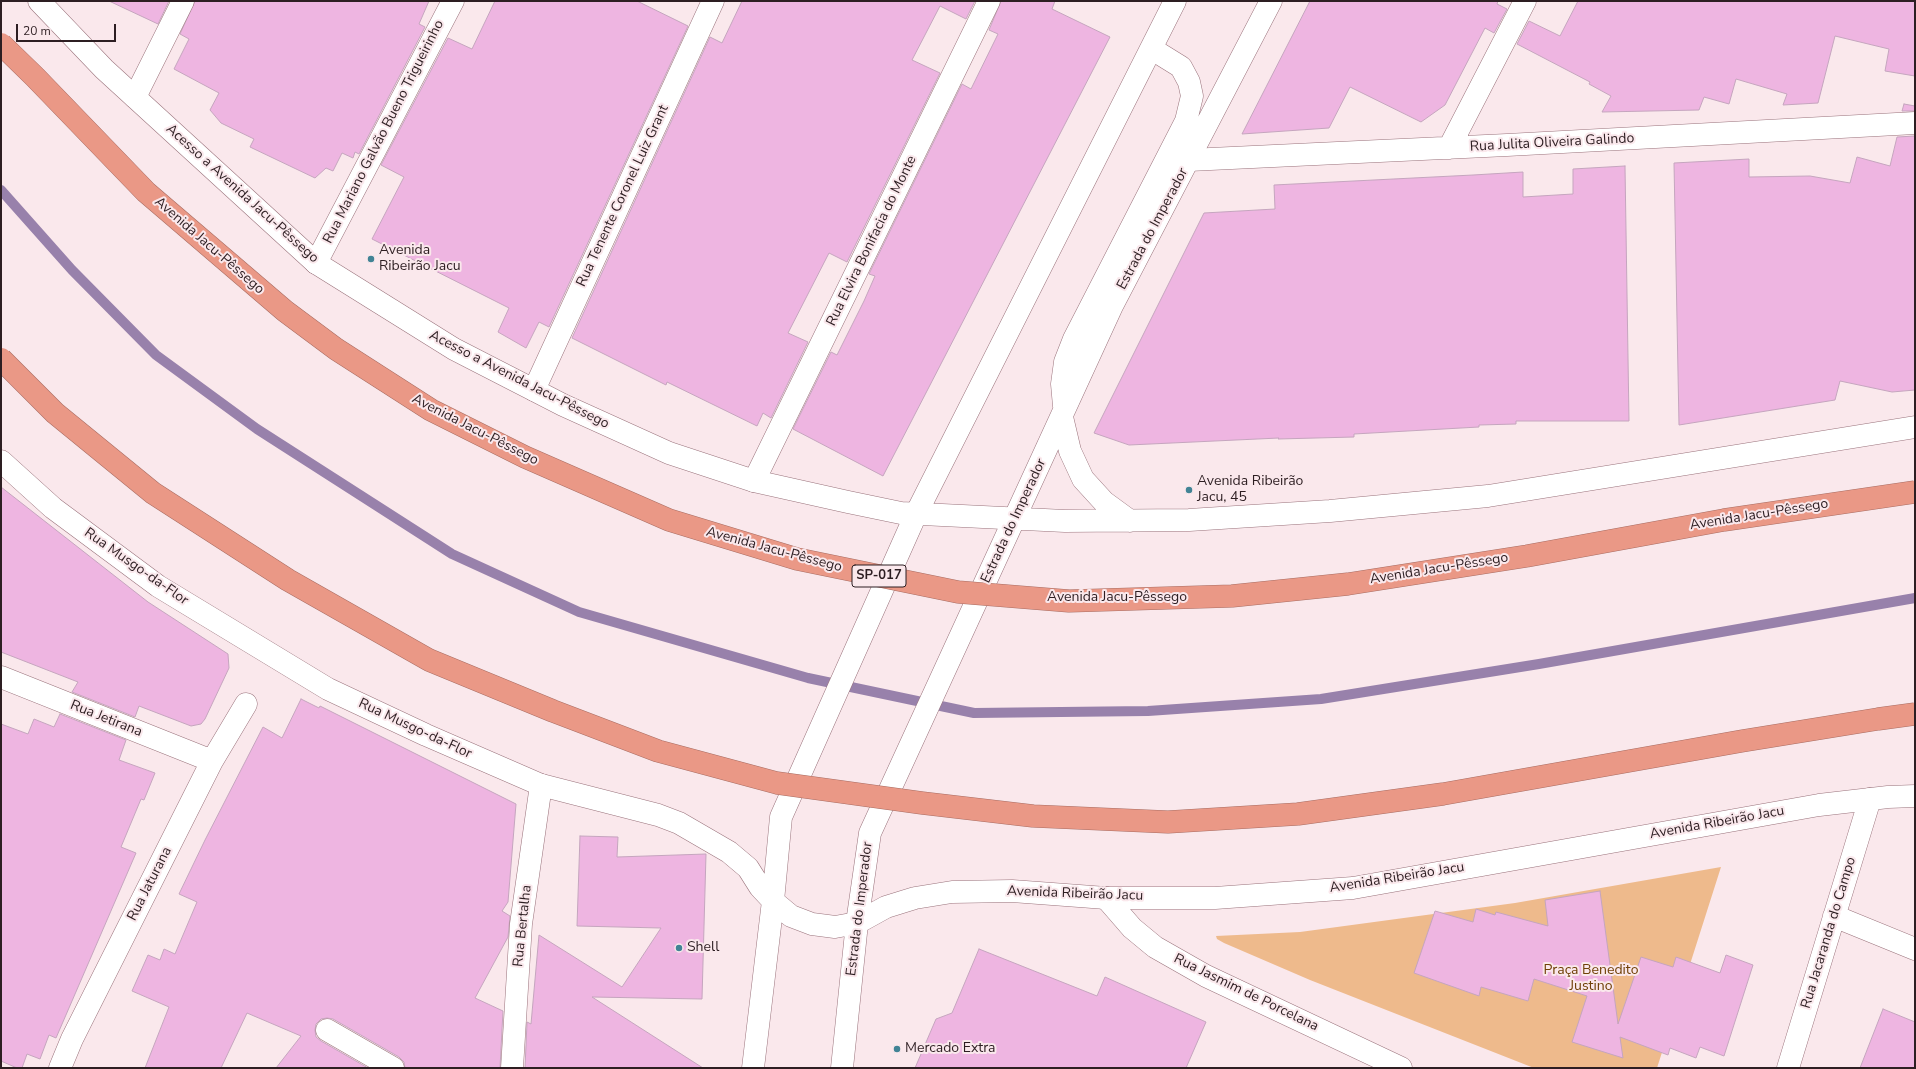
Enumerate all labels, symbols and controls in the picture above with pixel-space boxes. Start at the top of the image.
scale bar [18,16,118,42]
street label: Rua Mariano Galvão Bueno Trigueirinho [320,17,448,247]
text: 20 m [23,23,51,39]
street label: Rua Tenente Coronel Luiz Grant [573,102,673,290]
street label: Acesso a Avenida Jacu-Pêssego [162,121,322,267]
street label: Rua Julita Oliveira Galindo [1469,130,1635,156]
street label: Rua Elvira Bonifacia do Monte [823,153,921,329]
street label: Estrada do Imperador [1114,165,1192,293]
street label: Avenida Jacu-Pêssego [151,194,267,298]
place label: Avenida Ribeirão Jacu [379,243,461,276]
marker: Avenida Ribeirão Jacu [366,254,376,264]
street label: Acesso a Avenida Jacu-Pêssego [426,327,612,433]
street label: Avenida Jacu-Pêssego [409,391,541,469]
street label: Estrada do Imperador [978,456,1050,586]
place label: Avenida Ribeirão Jacu, 45 [1197,474,1303,506]
marker: Avenida Ribeirão Jacu, 45 [1184,485,1194,495]
street label: Avenida Jacu-Pêssego [1689,496,1829,534]
street label: Avenida Jacu-Pêssego [704,524,844,576]
street label: Rua Musgo-da-Flor [81,525,191,609]
street label: Avenida Jacu-Pêssego [1369,550,1509,588]
road number: SP-017 [852,565,906,587]
street label: Avenida Jacu-Pêssego [1047,590,1187,606]
street label: Rua Musgo-da-Flor [356,695,474,763]
street label: Rua Jetirana [68,697,144,741]
street label: Avenida Ribeirão Jacu [1648,803,1786,843]
street label: Estrada do Imperador [843,841,877,977]
street label: Rua Jaturana [124,844,176,924]
street label: Rua Jacaranda do Campo [1798,855,1860,1011]
street label: Avenida Ribeirão Jacu [1328,859,1466,897]
street label: Avenida Ribeirão Jacu [1007,883,1143,905]
street label: Rua Bertalha [510,884,536,968]
place label: Shell [687,940,719,956]
marker: Shell [674,943,684,953]
street label: Rua Jasmim de Porcelana [1171,951,1321,1035]
park label: Praça Benedito Justino [1544,963,1638,996]
place label: Mercado Extra [905,1041,996,1057]
marker: Mercado Extra [892,1044,902,1054]

